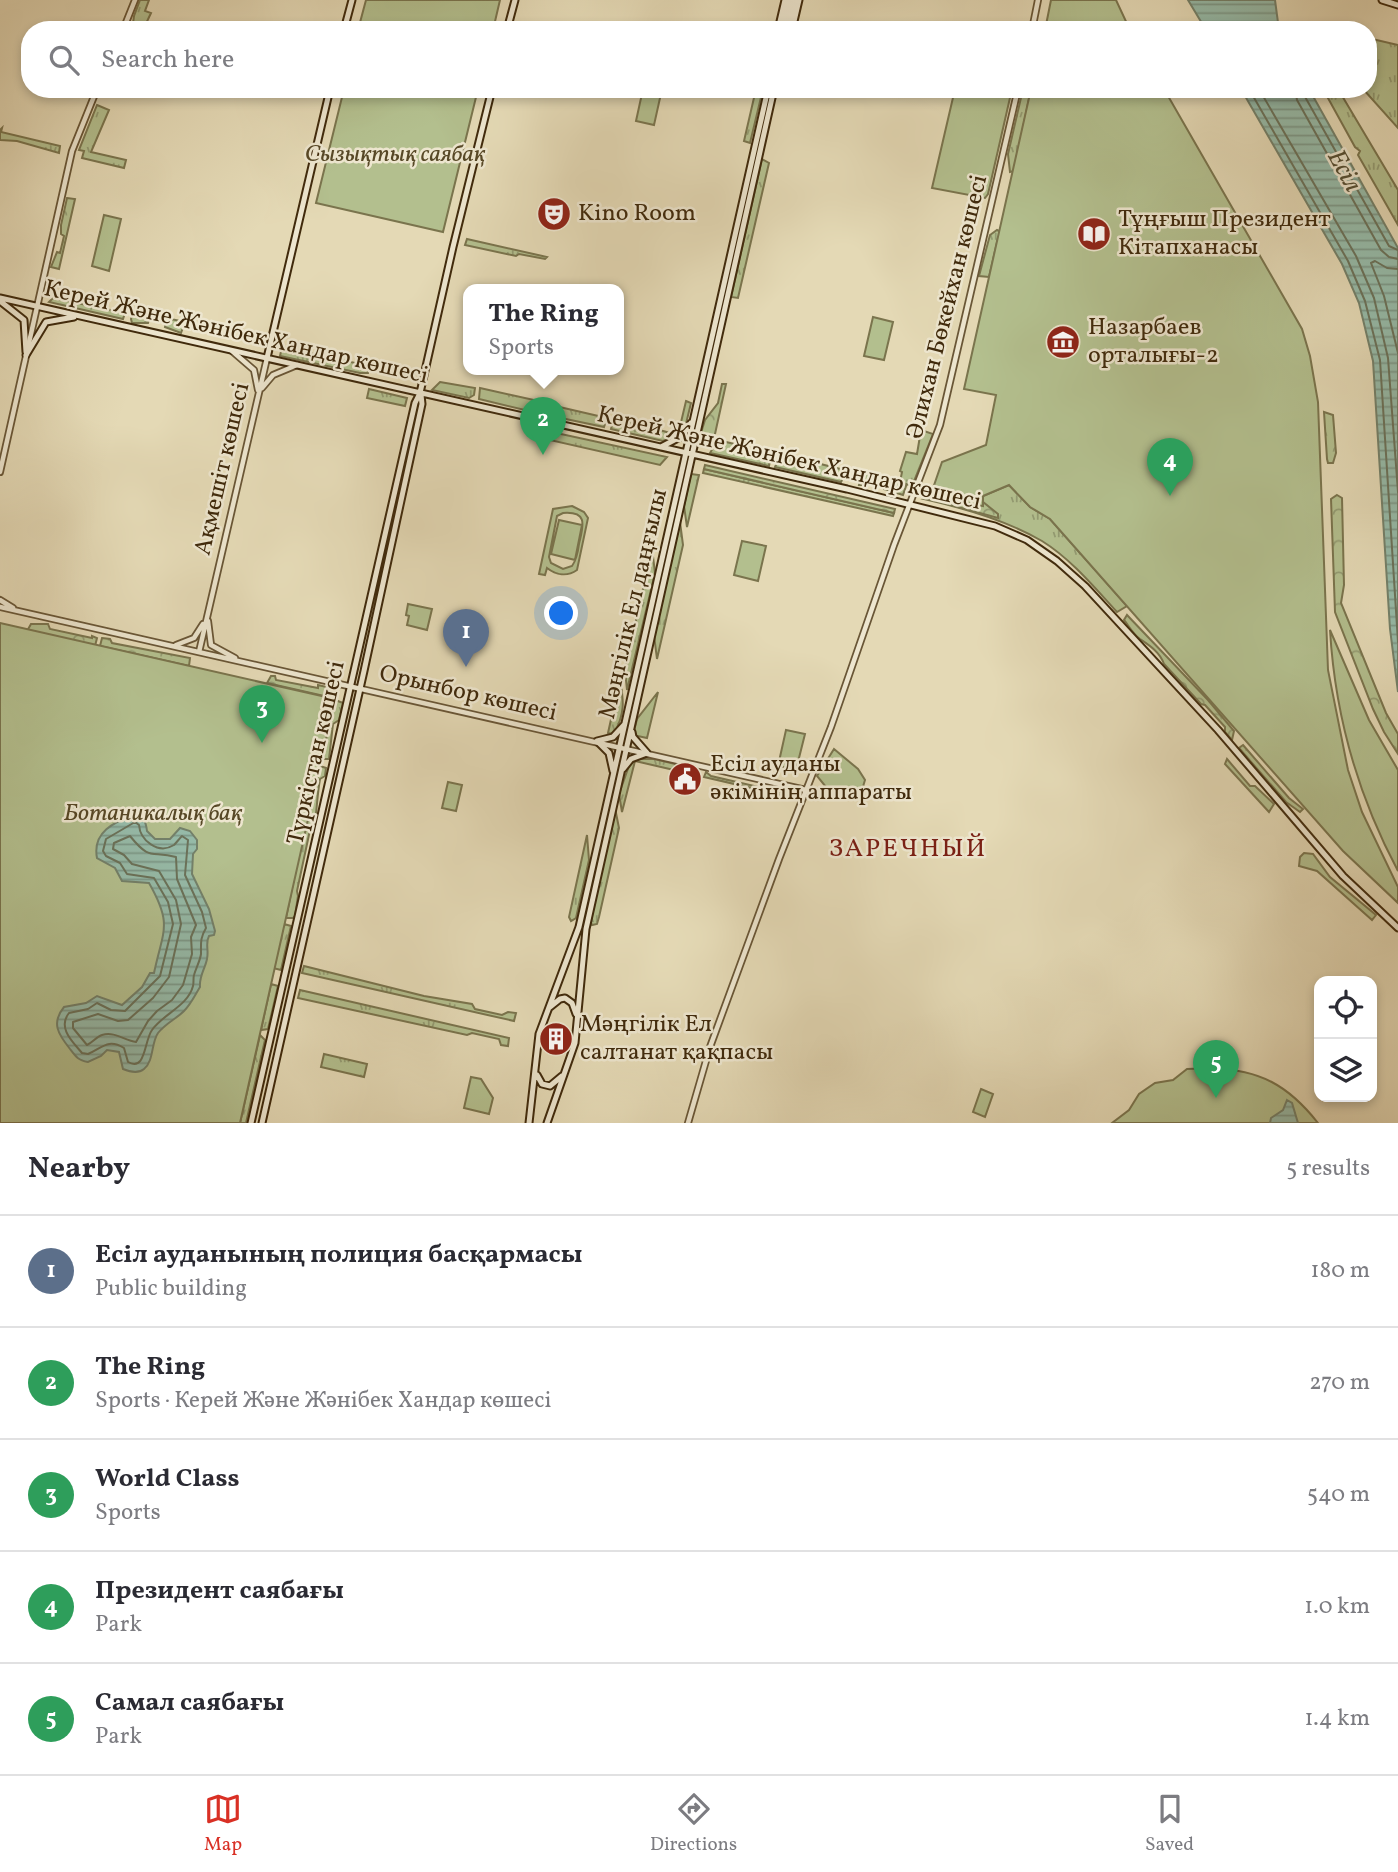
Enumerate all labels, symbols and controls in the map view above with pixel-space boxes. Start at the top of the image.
search box [21,21,1377,98]
icon: search [45,41,83,79]
text: Search here [101,42,234,78]
park label: Сызықтық саябақ [305,138,486,172]
water label: Есіл [1318,143,1370,199]
street label: Әлихан Бөкейхан көшесі [899,171,997,443]
theatre icon: Kino Room [535,195,573,233]
place label: Kino Room [578,197,696,231]
place label: Тұңғыш Президент Кітапханасы [1118,203,1331,265]
library icon: Тұңғыш Президент Кітапханасы [1075,215,1113,253]
street label: Керей Және Жәнібек Хандар көшесі [40,272,432,394]
popup [463,284,624,375]
text: The Ring [488,296,599,332]
place label: Назарбаев орталығы-2 [1088,311,1219,373]
museum icon: Назарбаев орталығы-2 [1044,323,1082,361]
text: Sports [488,332,554,364]
street label: Ақмешіт көшесі [187,379,259,559]
pin: 2 [520,397,566,455]
street label: Керей Және Жәнібек Хандар көшесі [593,398,985,520]
pin: 4 [1147,438,1193,496]
street label: Мәңгілік Ел даңғылы [591,486,677,722]
your location [544,596,578,630]
pin: 1 [443,609,489,667]
street label: Орынбор көшесі [376,657,560,731]
street label: Түркістан көшесі [279,658,355,848]
pin: 3 [239,685,285,743]
place label: Есіл ауданы әкімінің аппараты [710,748,912,810]
public building icon: Есіл ауданы әкімінің аппараты [666,760,704,798]
park label: Ботаникалық бақ [64,797,243,831]
district label: ЗАРЕЧНЫЙ [829,831,987,867]
map controls [1314,976,1377,1102]
button: locate [1314,976,1377,1039]
place label: Мәңгілік Ел салтанат қақпасы [580,1008,773,1070]
building icon: Мәңгілік Ел салтанат қақпасы [537,1020,575,1058]
button: layers [1314,1039,1377,1102]
pin: 5 [1193,1040,1239,1098]
text: Nearby [28,1148,130,1190]
text: 5 results [1286,1153,1370,1185]
text: Есіл ауданының полиция басқармасы [95,1237,582,1273]
text: 1 [46,1255,56,1287]
text: 180 m [1311,1255,1370,1287]
text: Public building [95,1273,247,1305]
text: The Ring [95,1349,205,1385]
text: 2 [45,1367,57,1399]
text: 270 m [1309,1367,1370,1399]
text: Sports · Керей Және Жәнібек Хандар көшесі [95,1385,551,1417]
text: World Class [95,1461,240,1497]
text: 3 [45,1479,57,1511]
text: 540 m [1307,1479,1370,1511]
text: Sports [95,1497,161,1529]
text: Президент саябағы [95,1573,344,1609]
text: 4 [44,1591,58,1623]
text: 1.0 km [1304,1591,1370,1623]
text: Park [95,1609,142,1641]
text: Самал саябағы [95,1685,284,1721]
text: 5 [45,1703,57,1735]
text: 1.4 km [1304,1703,1370,1735]
text: Park [95,1721,142,1753]
tab: Map [204,1790,242,1858]
tab: Directions [650,1790,737,1858]
tab: Saved [1145,1790,1194,1858]

